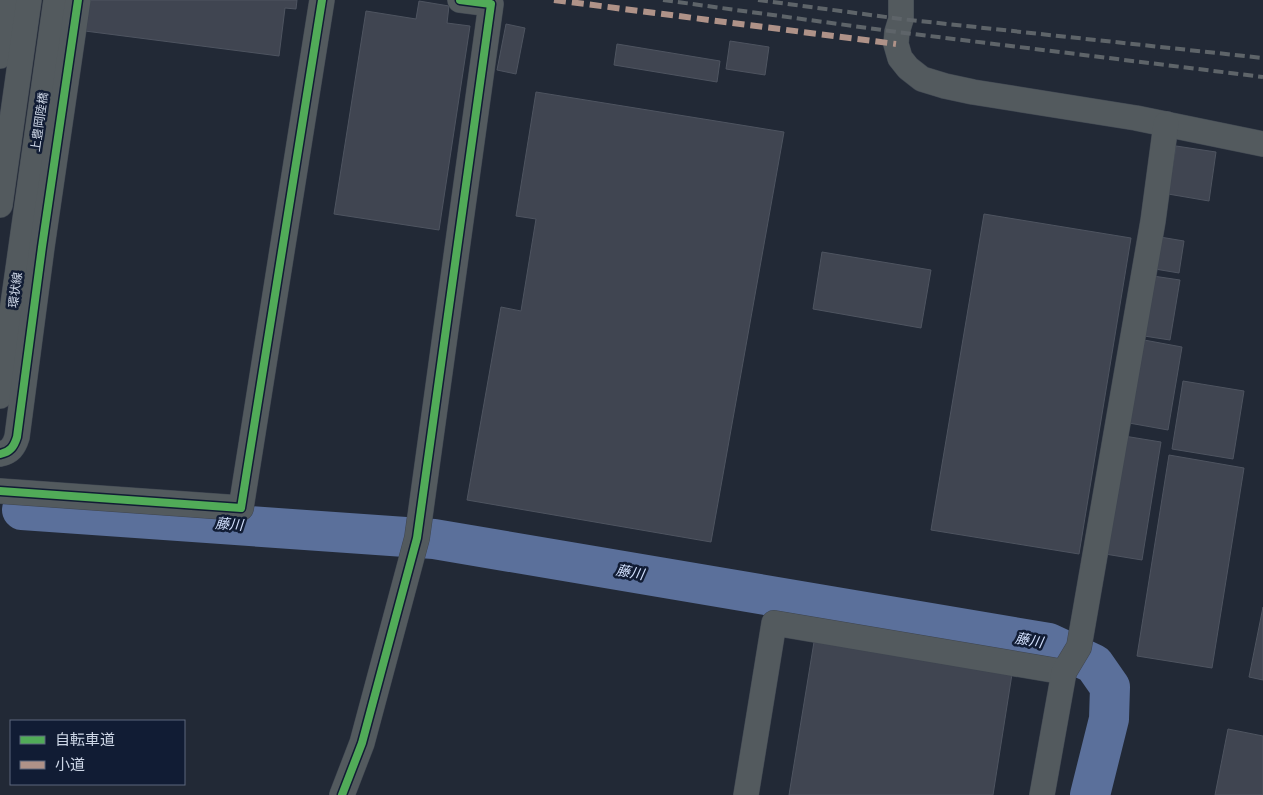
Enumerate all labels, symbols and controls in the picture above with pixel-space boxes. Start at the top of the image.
street label: 上豊岡陸橋 [27,91,51,153]
street label: 環状線 [5,271,25,309]
water label: 藤川 [214,514,246,534]
water label: 藤川 [615,561,647,584]
water label: 藤川 [1014,629,1046,652]
legend [10,720,185,785]
text: 自転車道 [55,730,115,749]
text: 小道 [55,755,85,774]

